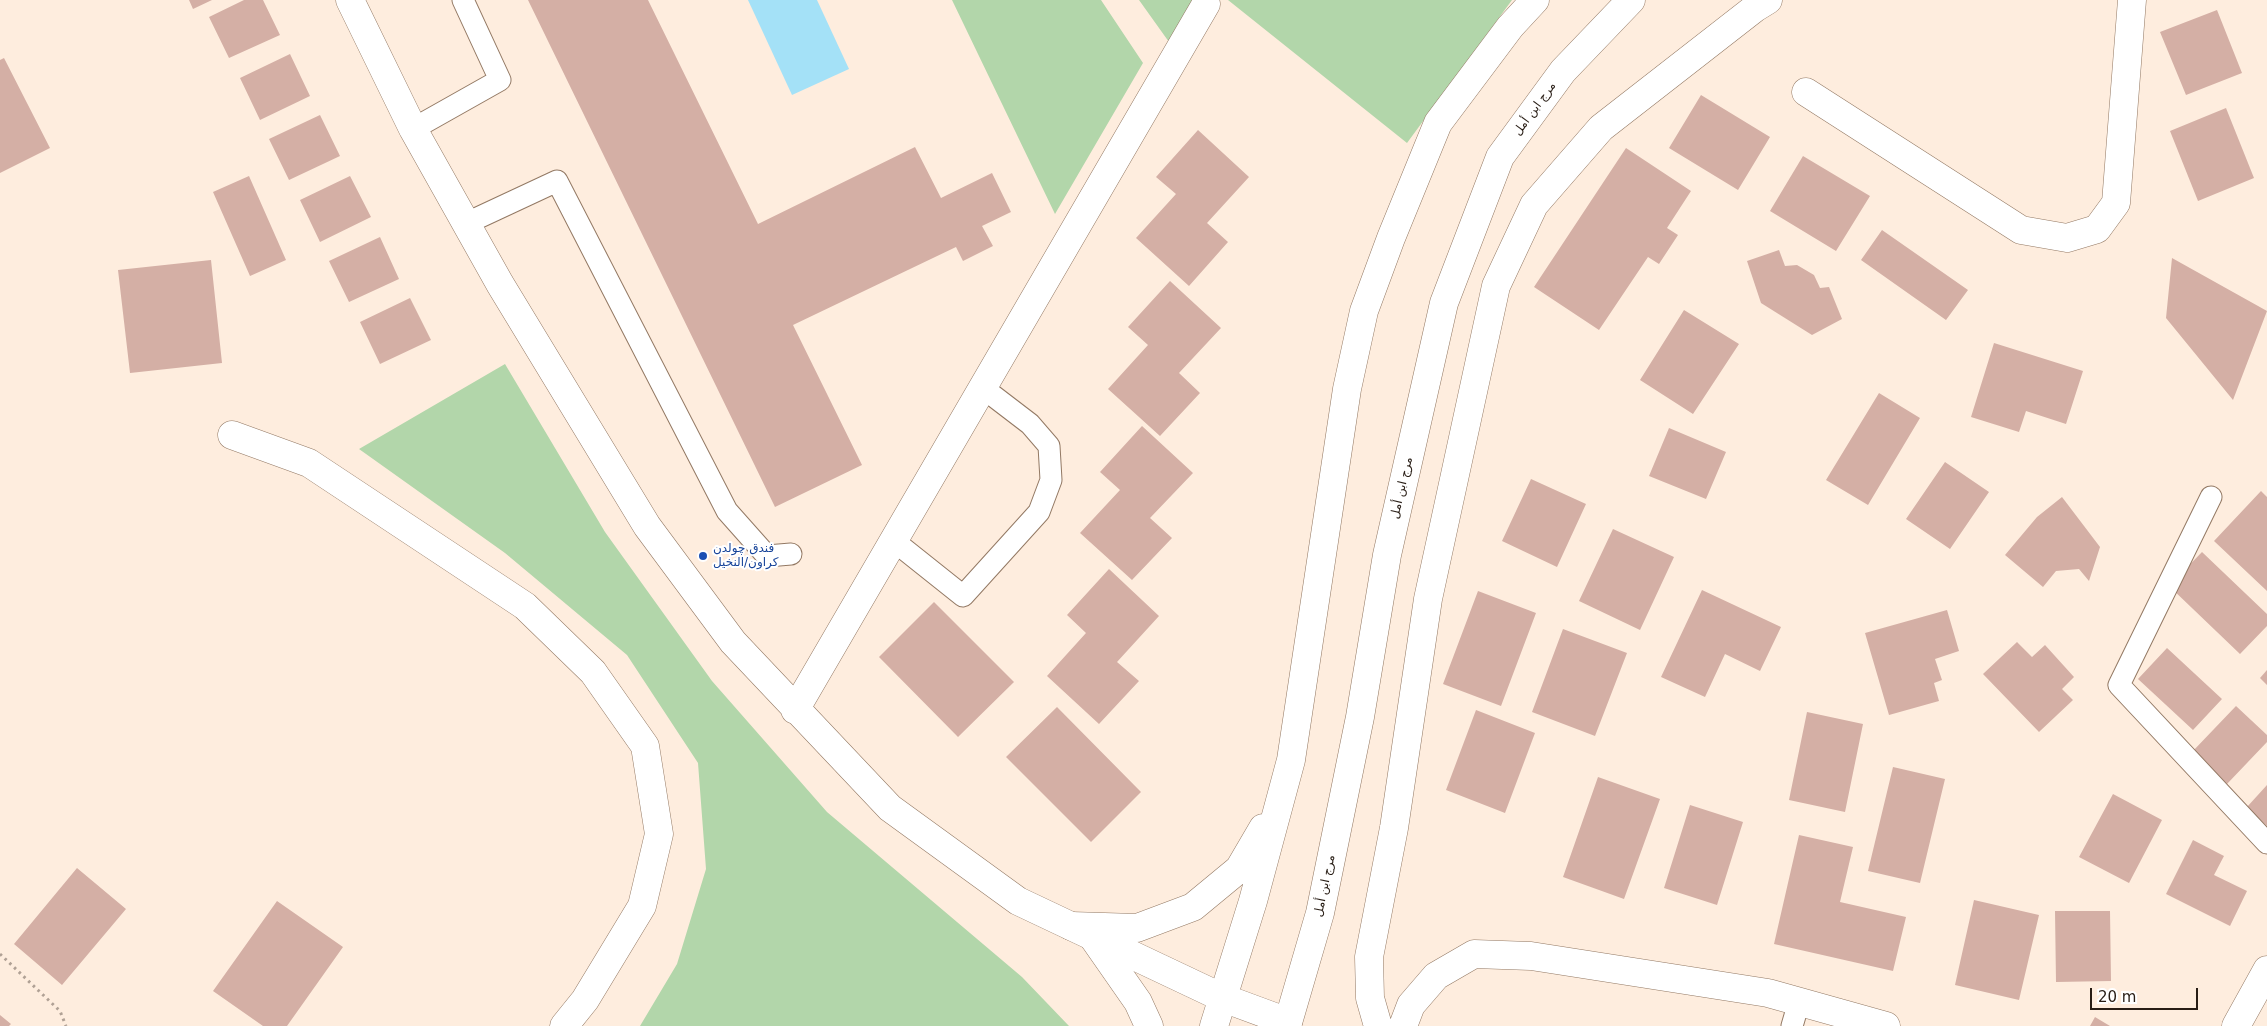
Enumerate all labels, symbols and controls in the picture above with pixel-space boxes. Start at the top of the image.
street label: مرج ابن أمل [1511,79,1559,139]
street label: مرج ابن أمل [1388,456,1416,520]
place label: فندق چولدن كراون/النخيل [713,542,778,570]
marker: فندق چولدن كراون/النخيل [697,550,709,562]
street label: مرج ابن أمل [1311,854,1339,918]
scale bar [2092,978,2200,1010]
text: 20 m [2098,988,2136,1006]

